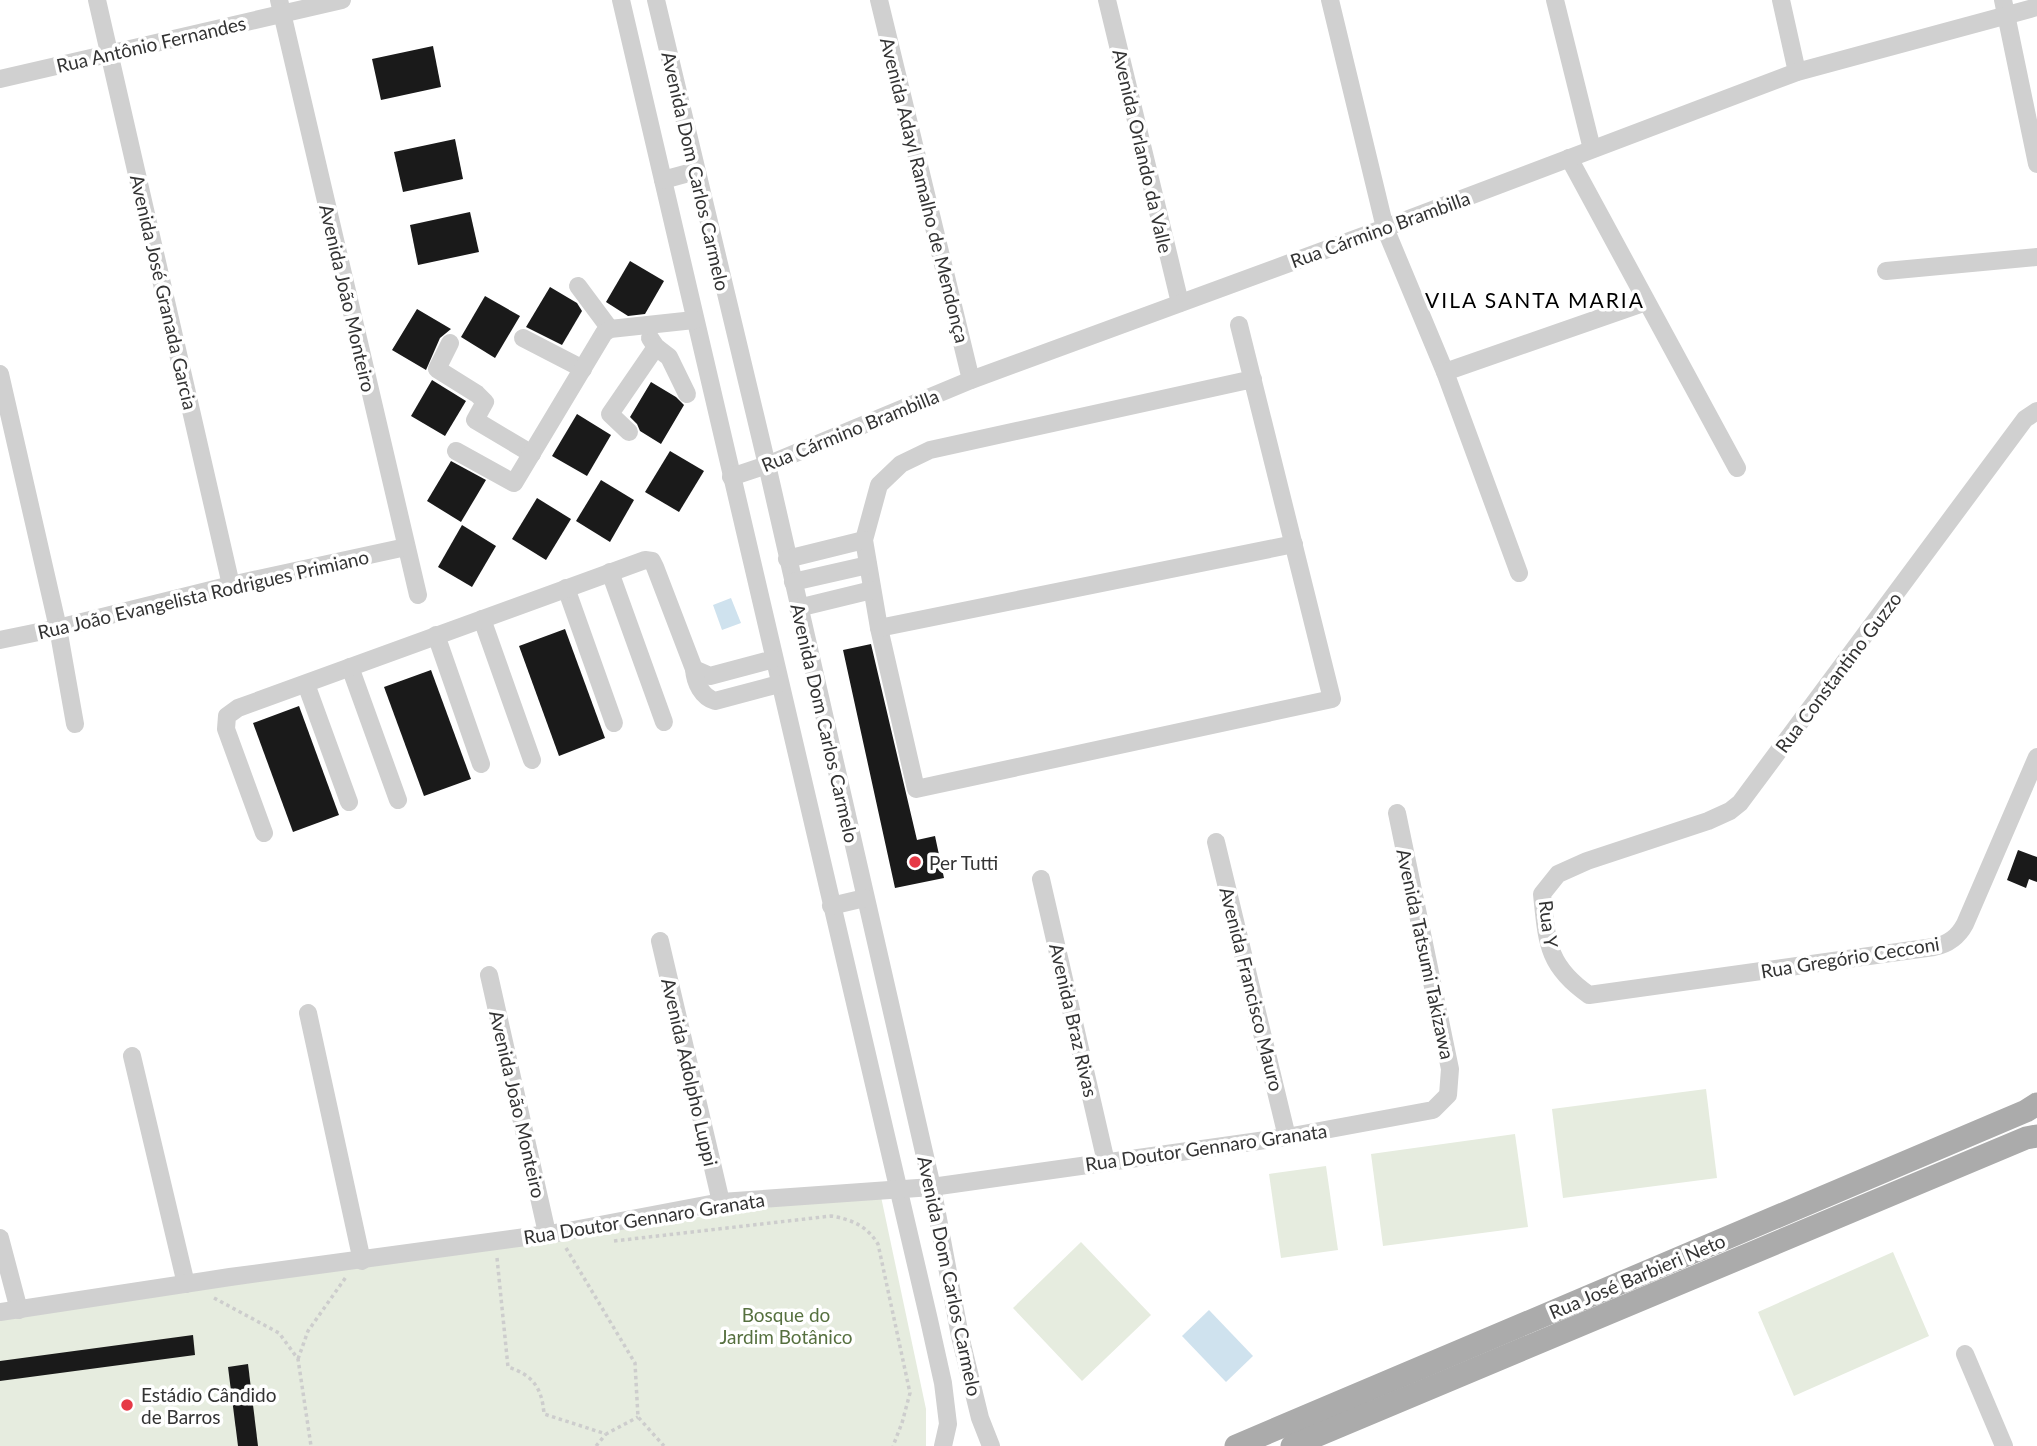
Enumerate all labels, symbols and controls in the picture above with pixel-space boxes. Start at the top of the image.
street label: Rua Antônio Fernandes [54,11,248,77]
street label: Avenida Adayl Ramalho de Mendonça [876,35,974,345]
street label: Avenida Orlando da Valle [1108,47,1178,255]
street label: Avenida Dom Carlos Carmelo [657,49,735,293]
street label: Avenida José Granada Garcia [126,172,202,412]
street label: Rua Cármino Brambilla [1287,186,1473,272]
street label: Avenida João Monteiro [315,202,381,394]
district label: VILA SANTA MARIA [1425,287,1645,312]
street label: Rua Cármino Brambilla [758,384,942,476]
street label: Rua João Evangelista Rodrigues Primiano [35,545,371,643]
street label: Rua Constantino Guzzo [1770,587,1906,757]
street label: Avenida Dom Carlos Carmelo [786,601,864,845]
street label: Avenida Tatsumi Takizawa [1392,847,1460,1061]
place label: Per Tutti [929,851,998,874]
marker: Per Tutti [907,854,923,870]
street label: Avenida Francisco Mauro [1215,885,1289,1093]
street label: Rua Y [1535,899,1563,949]
street label: Rua Gregório Cecconi [1759,932,1941,982]
street label: Avenida Braz Rivas [1045,941,1103,1099]
street label: Avenida Adolpho Luppi [657,976,723,1168]
street label: Avenida João Monteiro [485,1008,551,1200]
street label: Rua Doutor Gennaro Granata [1084,1119,1328,1175]
street label: Avenida Dom Carlos Carmelo [913,1154,987,1398]
street label: Rua Doutor Gennaro Granata [522,1188,766,1248]
street label: Rua José Barbieri Neto [1545,1228,1729,1324]
park label: Bosque do Jardim Botânico [719,1303,853,1348]
place label: Estádio Cândido de Barros [141,1383,277,1428]
marker: Estádio Cândido de Barros [119,1397,135,1413]

